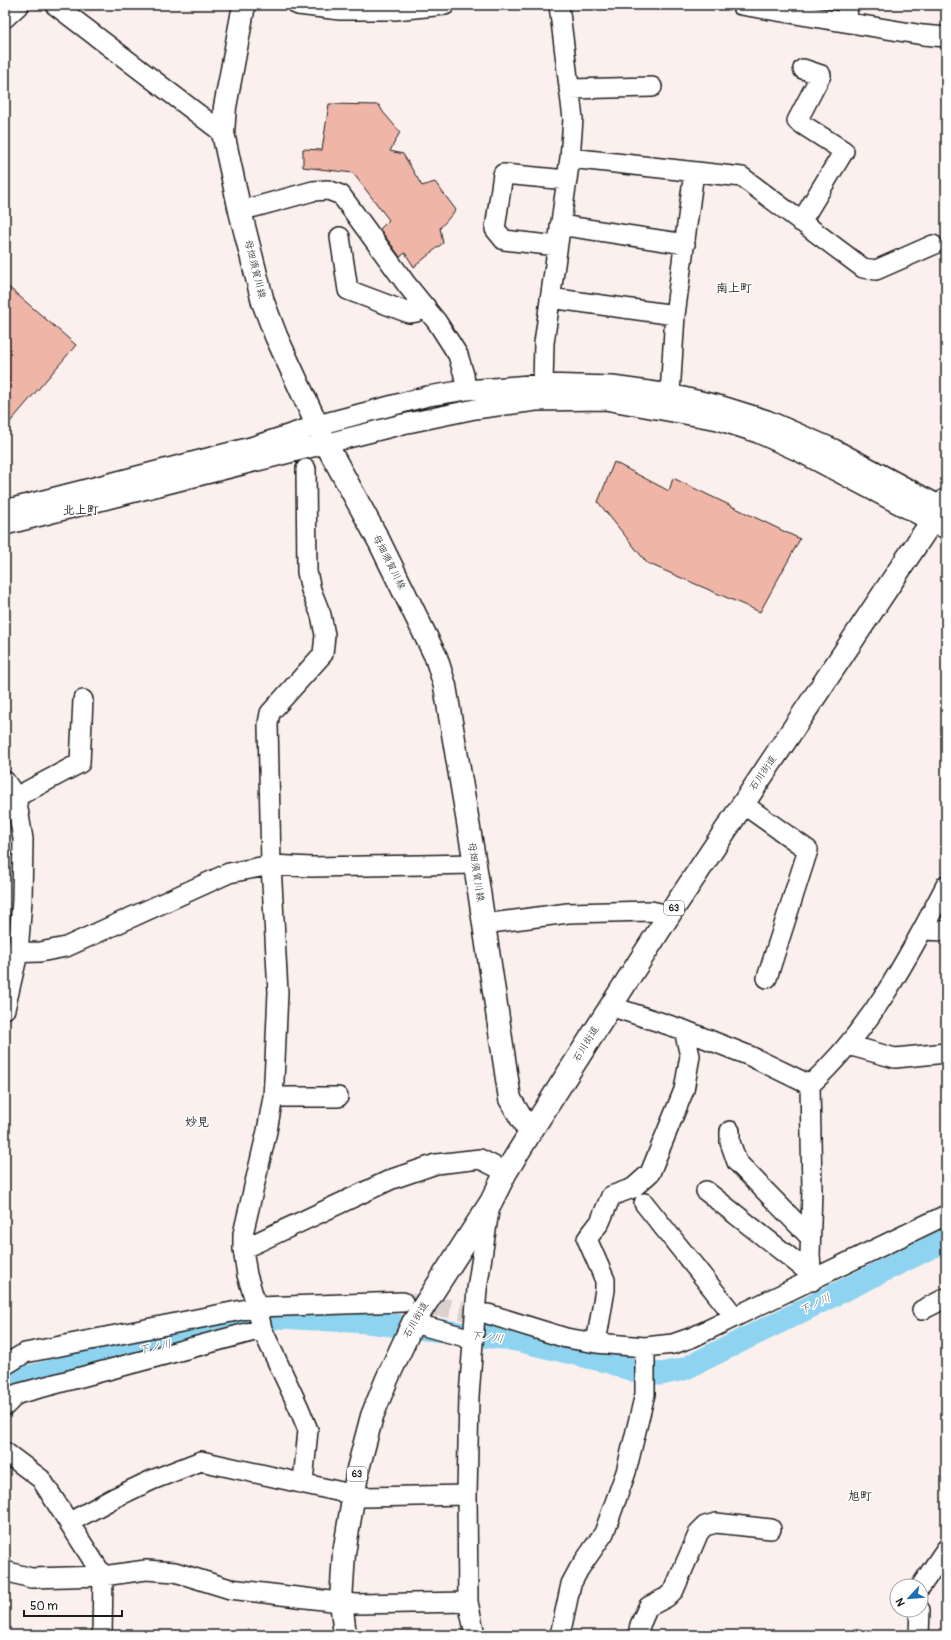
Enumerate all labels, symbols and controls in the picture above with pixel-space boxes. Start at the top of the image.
street label: 母畑須賀川線 [242,238,268,300]
district label: 南上町 [716,281,752,296]
district label: 北上町 [63,503,99,518]
street label: 母畑須賀川線 [370,533,408,591]
street label: 石川街道 [747,753,779,793]
street label: 母畑須賀川線 [465,841,487,903]
road number: 63 [664,901,684,915]
street label: 石川街道 [570,1024,602,1064]
district label: 妙見 [185,1115,209,1130]
water label: 下ノ川 [797,1291,833,1317]
street label: 石川街道 [401,1300,431,1340]
water label: 下ノ川 [470,1329,504,1345]
water label: 下ノ川 [137,1337,173,1357]
road number: 63 [347,1467,367,1481]
district label: 旭町 [848,1489,872,1504]
north arrow [889,1578,929,1618]
scale bar [24,1592,122,1618]
text: N [893,1595,908,1608]
text: 50 m [30,1599,58,1614]

